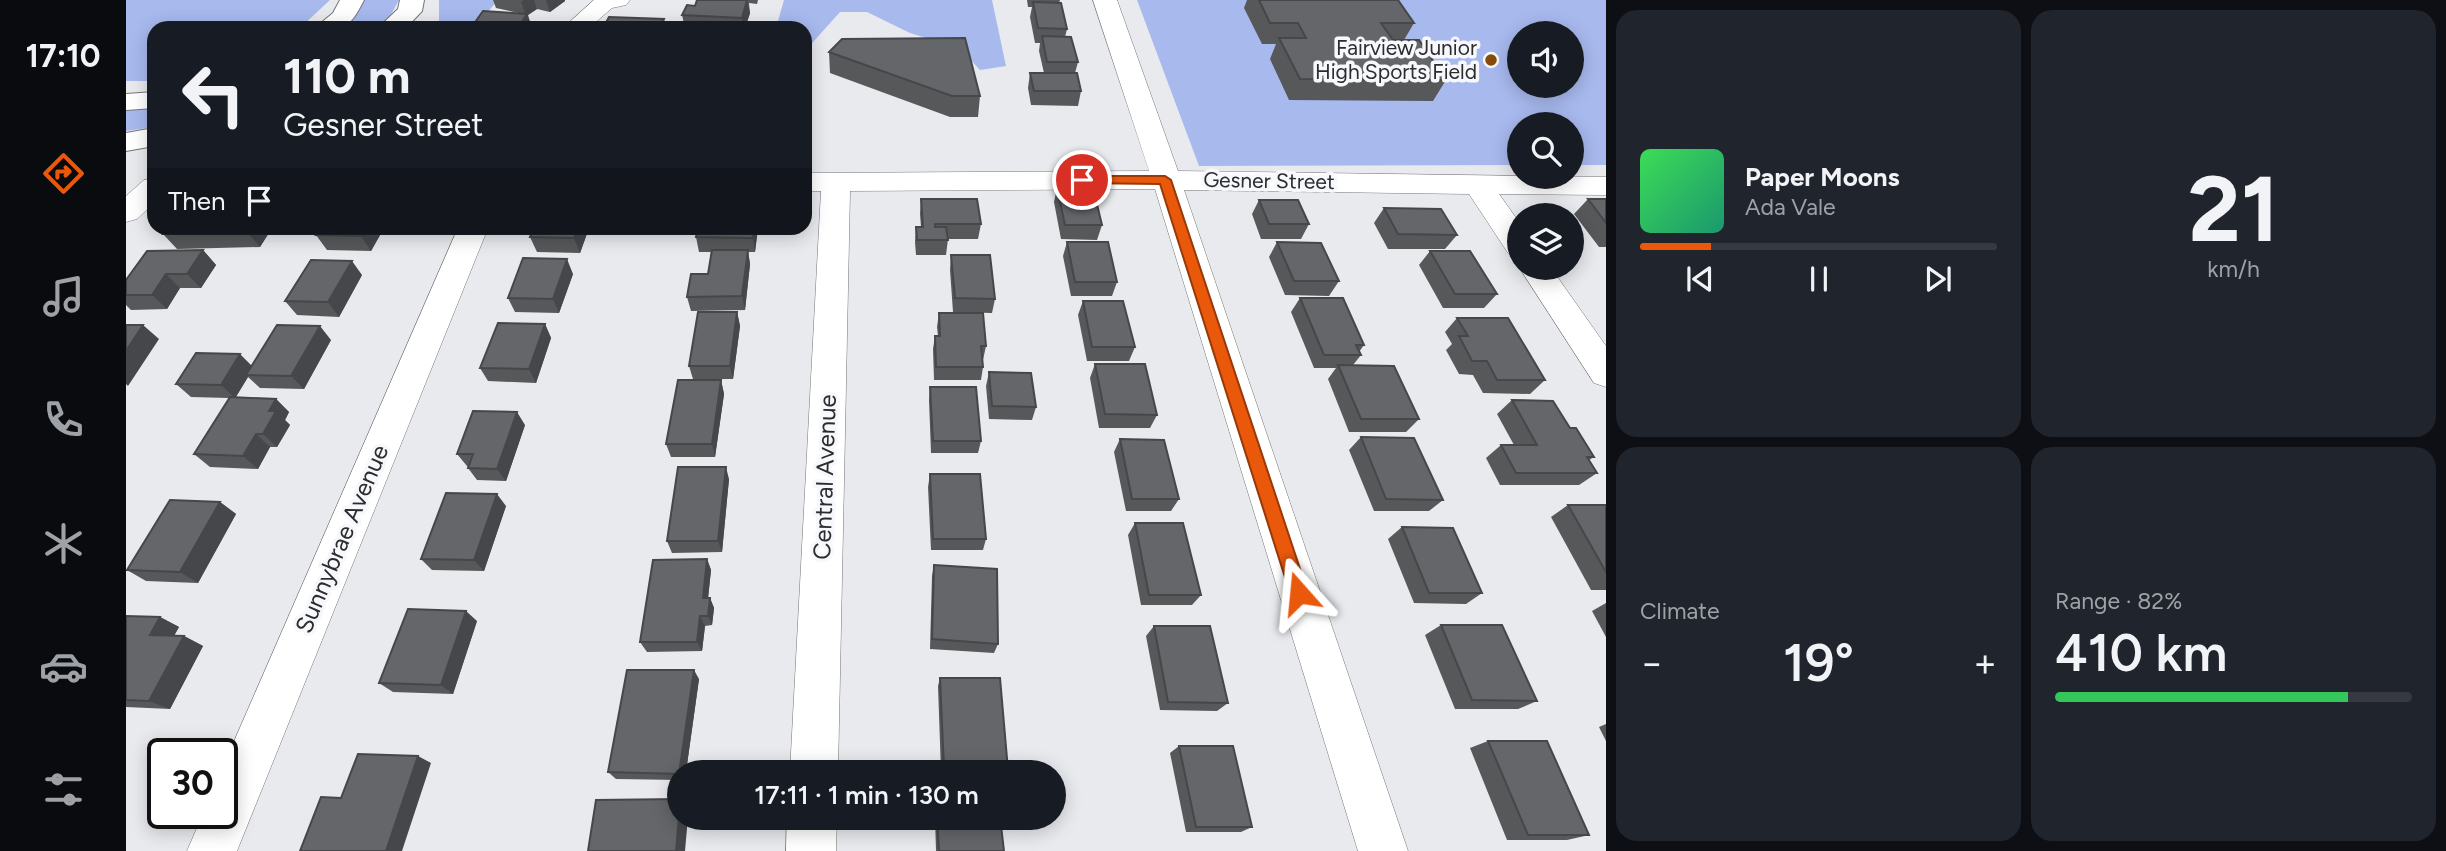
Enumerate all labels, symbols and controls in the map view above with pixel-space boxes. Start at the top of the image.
map controls [1507,21,1584,280]
button: sound [1507,21,1584,98]
place label: Fairview Junior High Sports Field [1315,35,1477,84]
text: 17:10 [25,37,101,75]
text: 110 m [283,46,411,105]
icon: left [168,49,259,140]
marker: Fairview Junior High Sports Field [1483,52,1499,68]
text: Gesner Street [283,106,483,144]
button: search [1507,112,1584,189]
icon: directions [39,149,88,198]
pin [1052,150,1112,210]
text: 21 [2188,155,2279,264]
icon: arrive [1063,161,1101,199]
text: Paper Moons [1745,161,1900,193]
street label: Gesner Street [1203,167,1335,194]
icon: arrive [240,182,278,220]
text: Then [168,185,226,217]
text: Ada Vale [1745,193,1836,221]
button: layers [1507,203,1584,280]
text: km/h [2207,255,2260,283]
icon: previous [1681,260,1719,298]
icon: pause [1800,260,1838,298]
icon: next [1919,260,1957,298]
icon: music [39,272,88,321]
street label: Central Avenue [807,394,842,560]
icon: phone [39,395,88,444]
street label: Sunnybrae Avenue [289,440,394,637]
icon: climate [39,519,88,568]
position arrow [1262,556,1336,630]
text: Range · 82% [2055,587,2182,615]
text: Climate [1640,597,1719,625]
text: 410 km [2055,622,2227,684]
text: 19° [1783,632,1854,694]
text: − [1640,640,1664,686]
text: + [1973,640,1997,686]
icon: car [39,642,88,691]
speed limit sign: 30 [147,738,238,829]
icon: filters [39,765,88,814]
text: 17:11 · 1 min · 130 m [754,779,979,811]

